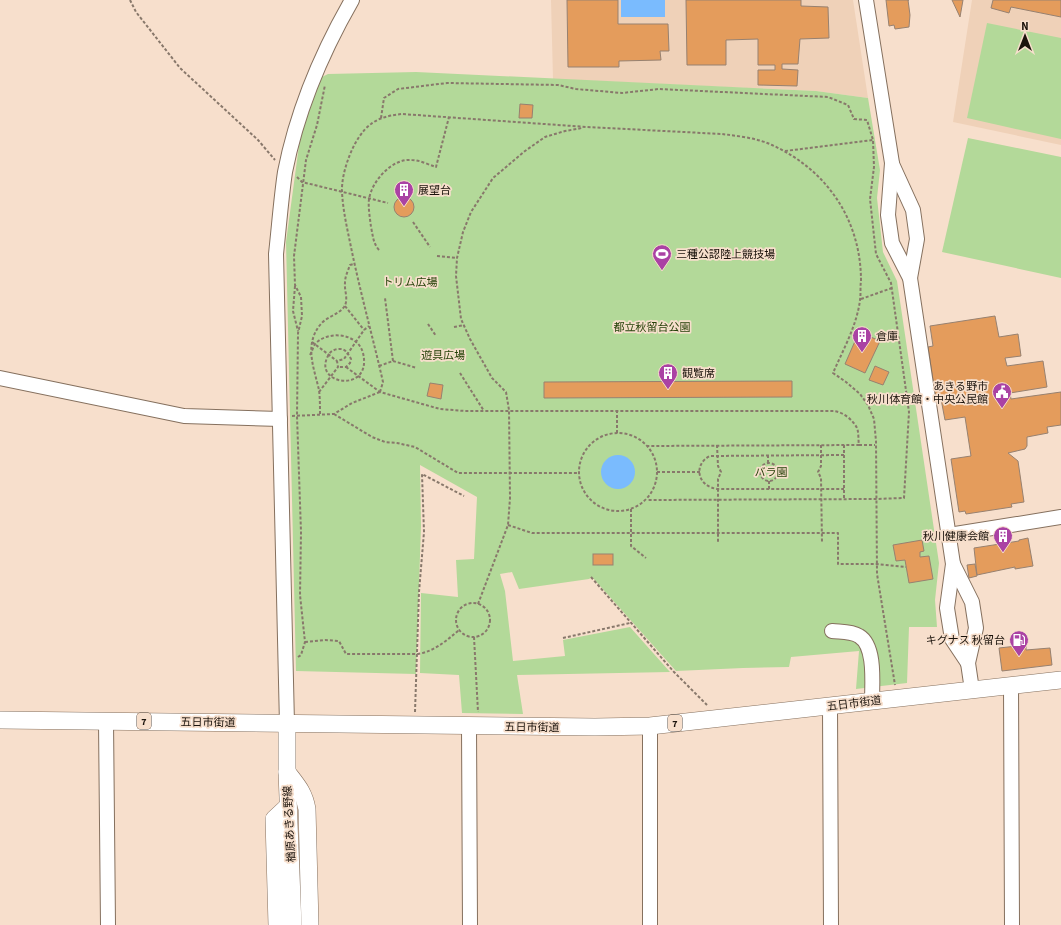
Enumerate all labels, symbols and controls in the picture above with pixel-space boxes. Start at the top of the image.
north arrow [1005,16,1045,56]
text: N [1021,19,1029,34]
building icon: 展望台 [393,179,415,207]
place label: 展望台 [418,183,451,198]
sports icon: 三種公認陸上競技場 [651,243,673,271]
place label: 三種公認陸上競技場 [676,247,775,262]
park label: トリム広場 [383,275,438,290]
park label: 都立秋留台公園 [614,320,691,335]
building icon: 倉庫 [851,325,873,353]
place label: 倉庫 [876,329,898,344]
park label: 遊具広場 [421,348,465,363]
building icon: 観覧席 [657,362,679,390]
place label: 観覧席 [682,366,715,381]
place label: あきる野市 秋川体育館・中央公民館 [867,379,988,407]
public building icon: あきる野市 秋川体育館・中央公民館 [991,381,1013,409]
park label: バラ園 [755,465,788,480]
building icon: 秋川健康会館 [992,525,1014,553]
place label: 秋川健康会館 [923,529,989,544]
fuel station icon: キグナス 秋留台 [1008,629,1030,657]
place label: キグナス 秋留台 [926,633,1005,648]
street label: 五日市街道 [826,693,882,714]
road number: 7 [137,713,151,729]
street label: 五日市街道 [180,715,236,730]
road number: 7 [668,715,682,731]
street label: 五日市街道 [504,720,560,735]
street label: 楢原あきる野線 [280,785,299,863]

